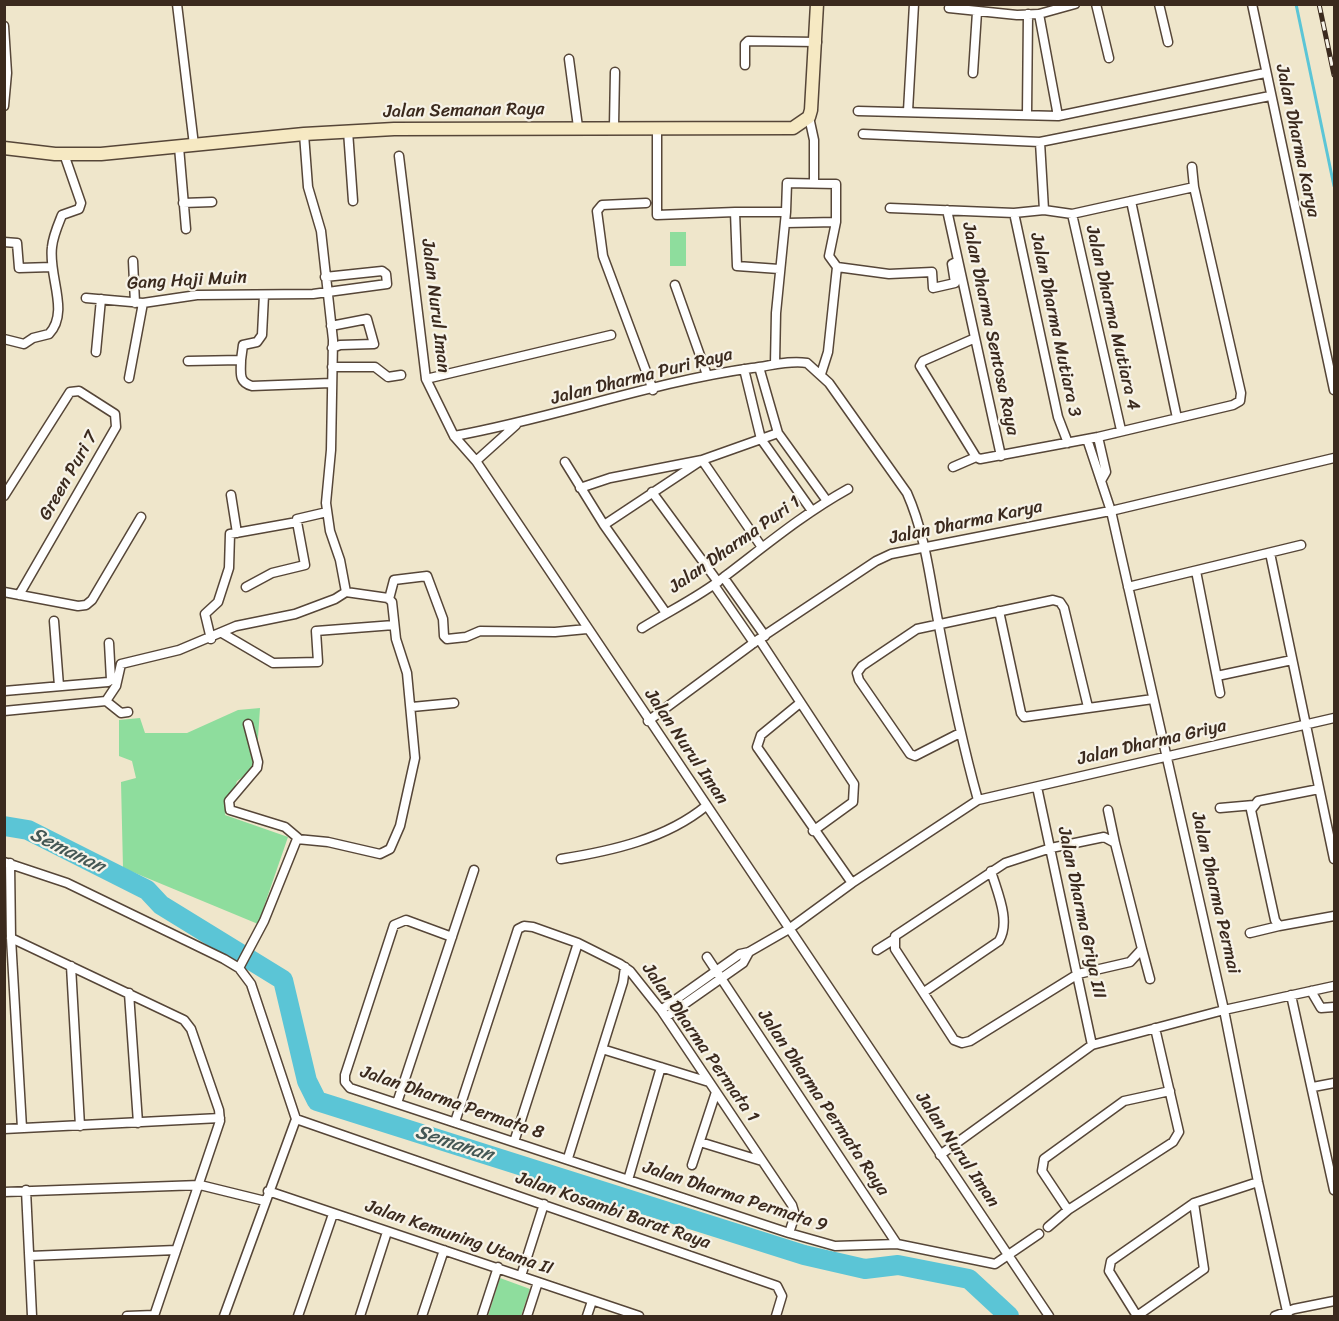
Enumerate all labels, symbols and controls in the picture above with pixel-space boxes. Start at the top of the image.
street label: Jalan Dharma Karya [1270,63,1324,219]
street label: Jalan Semanan Raya [383,99,545,123]
street label: Jalan Dharma Sentosa Raya [957,221,1023,437]
street label: Jalan Dharma Mutiara 4 [1080,224,1144,412]
street label: Jalan Dharma Mutiara 3 [1025,231,1085,419]
street label: Jalan Nurul Iman [416,238,454,374]
street label: Gang Haji Muin [127,267,247,295]
street label: Jalan Dharma Puri Raya [549,344,735,410]
street label: Green Puri 7 [35,428,103,524]
street label: Jalan Dharma Puri 1 [665,492,805,598]
street label: Jalan Dharma Karya [888,496,1044,550]
street label: Jalan Nurul Iman [639,685,733,809]
street label: Jalan Dharma Griya [1075,715,1229,771]
street label: Jalan Dharma Permai [1186,810,1244,976]
water label: Semanan [26,823,108,879]
street label: Jalan Dharma Griya III [1052,825,1110,1001]
street label: Jalan Dharma Permata 1 [637,959,763,1127]
street label: Jalan Dharma Permata Raya [753,1006,893,1200]
street label: Jalan Dharma Permata 8 [358,1061,546,1145]
street label: Jalan Nurul Iman [910,1088,1004,1212]
water label: Semanan [412,1120,496,1168]
street label: Jalan Dharma Permata 9 [640,1157,830,1237]
street label: Jalan Kosambi Barat Raya [513,1168,713,1254]
street label: Jalan Kemuning Utama II [362,1196,556,1280]

